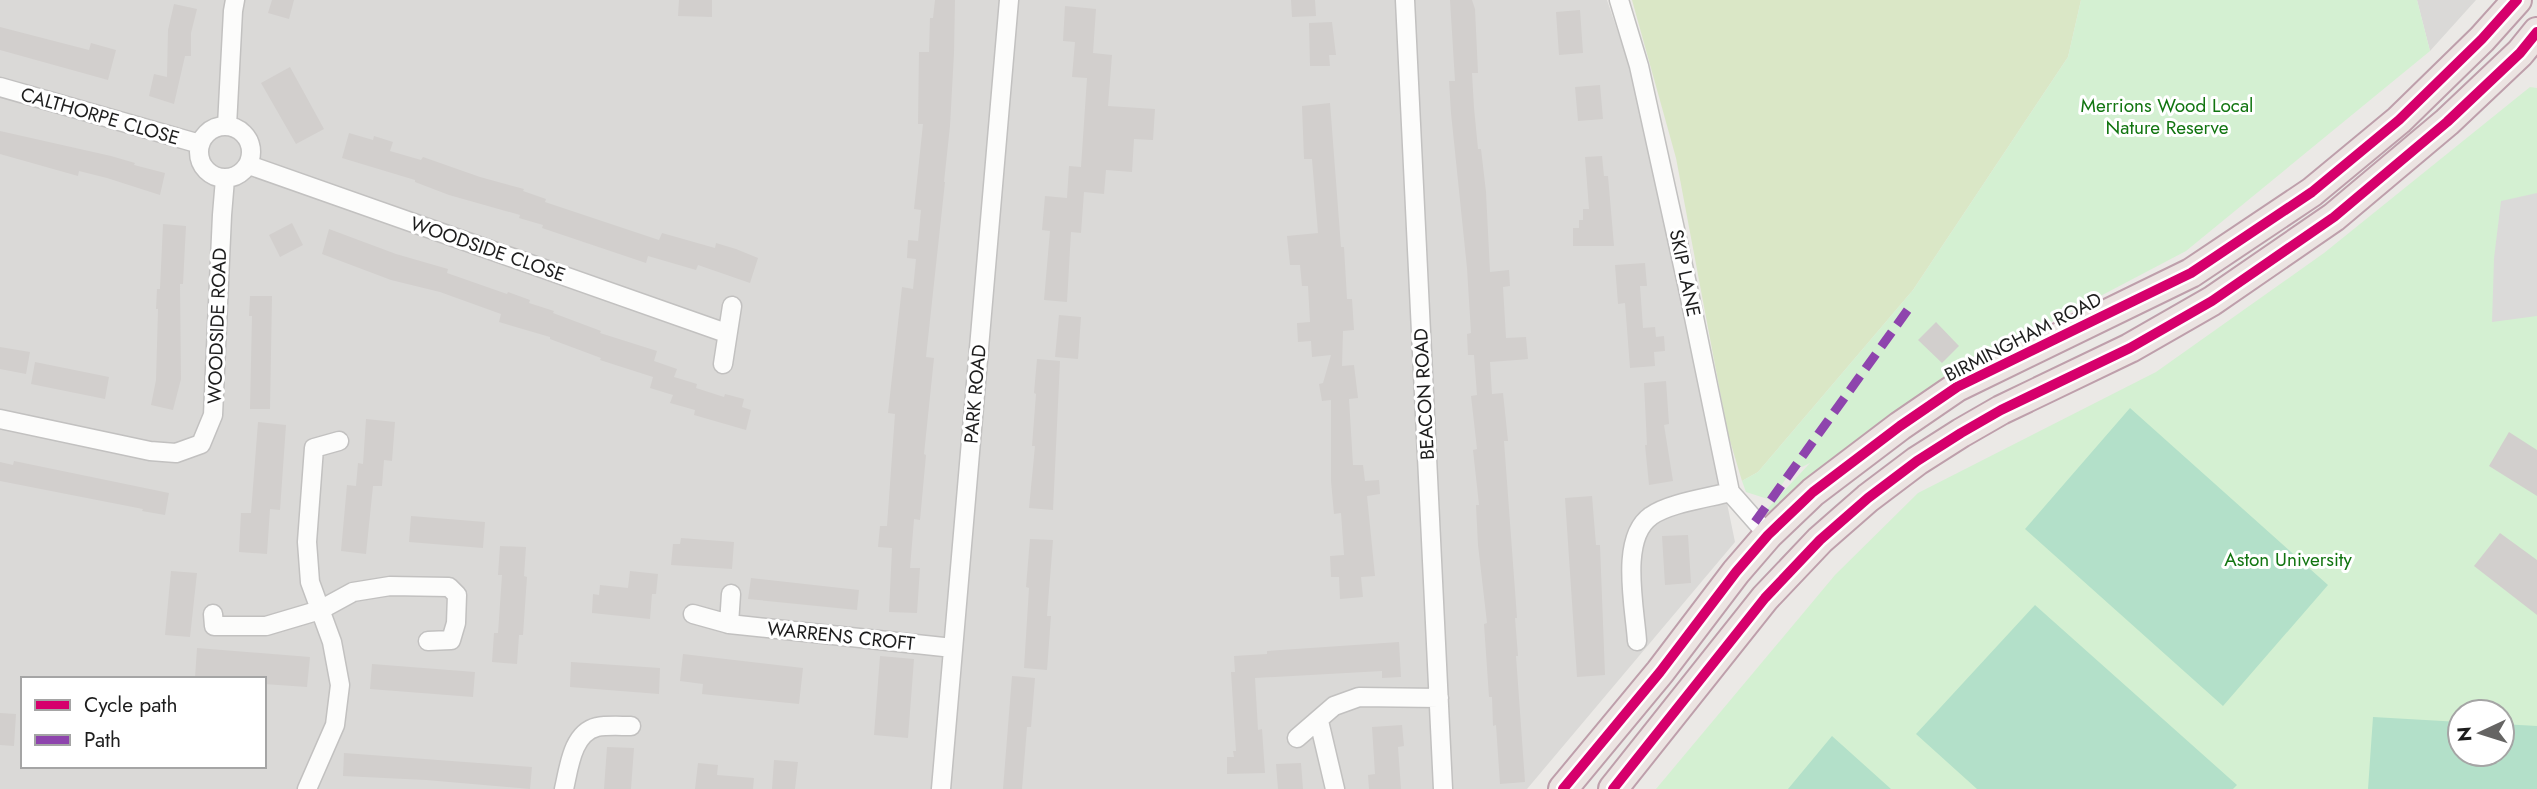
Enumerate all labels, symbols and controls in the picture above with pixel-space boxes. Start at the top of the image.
street label: CALTHORPE CLOSE [17,80,183,152]
park label: Merrions Wood Local Nature Reserve [2081,92,2253,141]
street label: WOODSIDE CLOSE [407,210,569,288]
street label: SKIP LANE [1663,227,1707,319]
street label: WOODSIDE ROAD [201,247,233,405]
street label: BIRMINGHAM ROAD [1940,286,2106,388]
street label: BEACON ROAD [1407,327,1441,461]
street label: PARK ROAD [957,343,993,445]
park label: Aston University [2224,546,2352,573]
street label: WARRENS CROFT [766,615,916,657]
legend [21,677,266,768]
text: Cycle path [84,690,177,720]
north arrow [2446,698,2516,768]
text: Path [84,725,121,755]
text: N [2451,726,2479,743]

